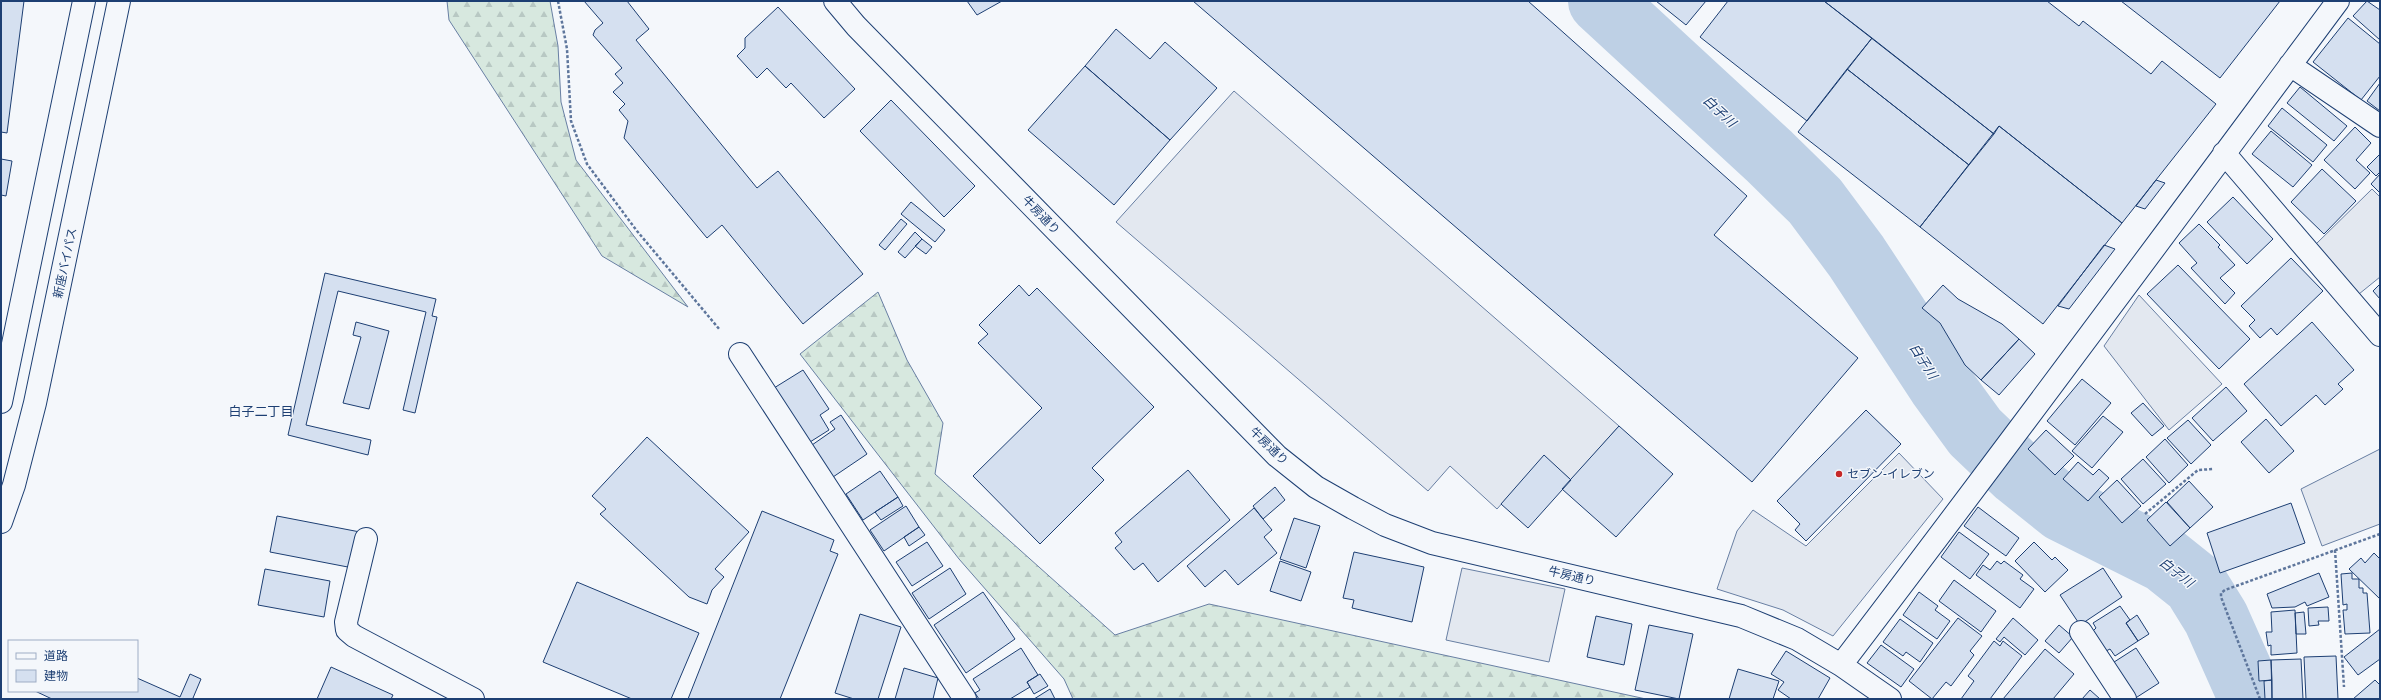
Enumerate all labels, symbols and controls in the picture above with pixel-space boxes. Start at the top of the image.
water label: 白子川 [1700,91,1742,132]
street label: 牛房通り [1019,191,1064,238]
street label: 新座バイパス [49,226,80,300]
water label: 白子川 [1906,340,1943,384]
district label: 白子二丁目 [228,402,294,420]
street label: 牛房通り [1246,423,1293,468]
place label: セブン-イレブン [1847,465,1935,482]
marker: セブン-イレブン [1834,469,1844,479]
water label: 白子川 [2156,553,2199,592]
street label: 牛房通り [1547,562,1597,589]
legend [8,640,138,692]
text: 道路 [44,647,68,664]
text: 建物 [44,667,68,684]

